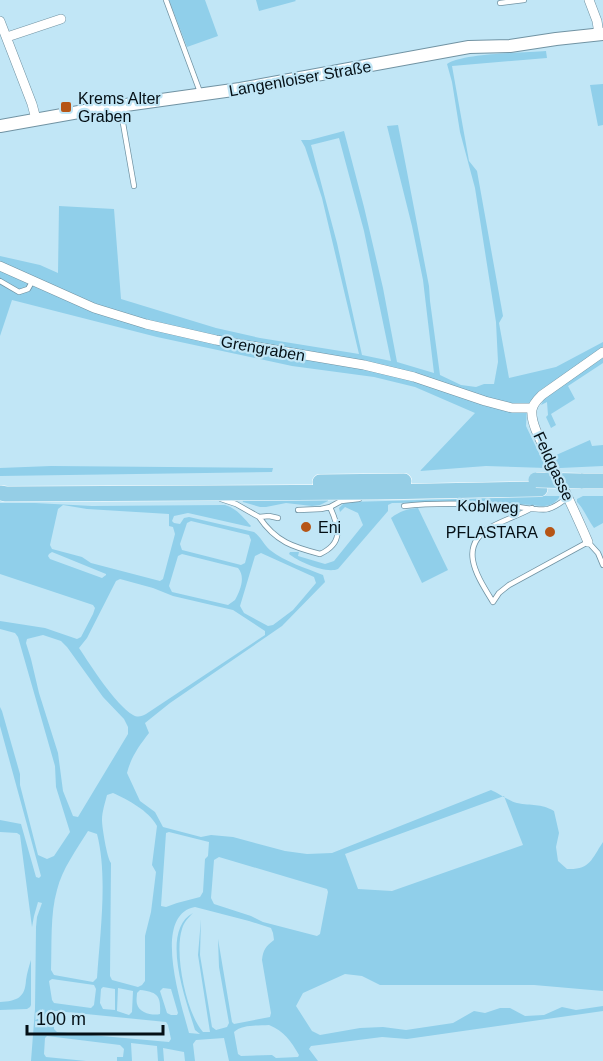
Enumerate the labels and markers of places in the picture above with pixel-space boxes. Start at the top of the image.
place label: Krems Alter Graben [78,90,161,125]
marker: Krems Alter Graben [59,100,73,114]
place label: Eni [318,519,341,536]
marker: Eni [299,520,313,534]
place label: PFLASTARA [446,524,538,541]
marker: PFLASTARA [543,525,557,539]

